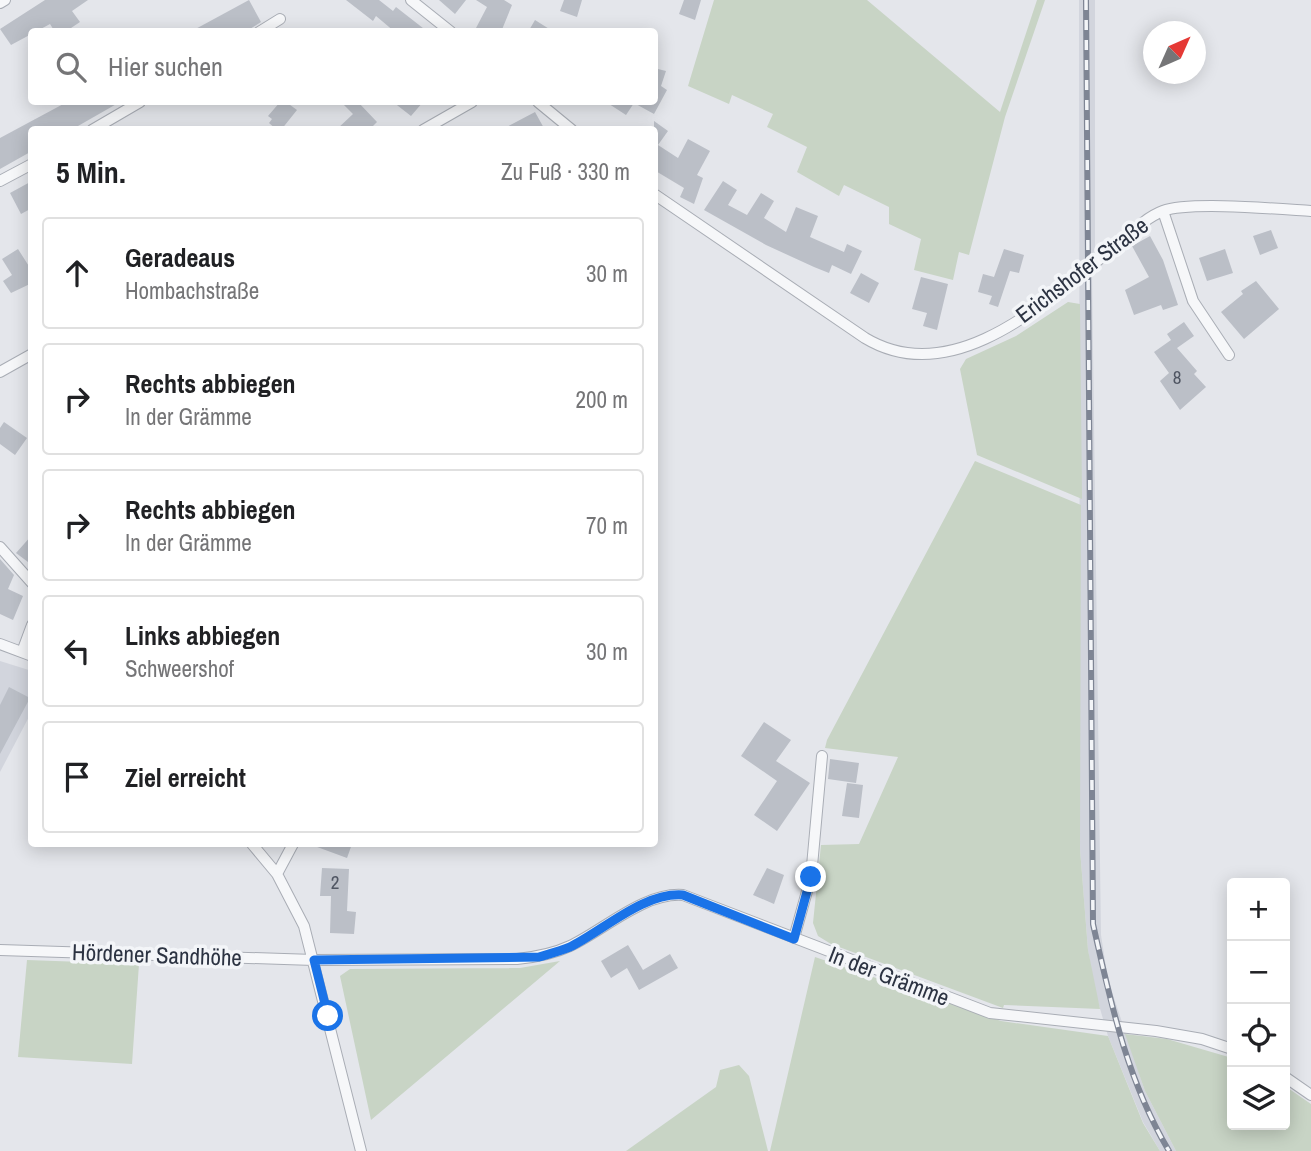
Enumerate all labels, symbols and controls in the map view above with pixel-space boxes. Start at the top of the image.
north arrow [1143,21,1206,84]
search box [28,28,658,105]
icon: search [52,48,90,86]
text: Hier suchen [108,49,223,84]
text: 5 Min. [56,152,126,192]
text: Zu Fuß · 330 m [501,156,630,187]
street label: Erichshofer Straße [1009,210,1154,330]
text: Geradeaus [125,240,235,275]
icon: ahead [58,254,96,292]
text: 30 m [586,258,628,289]
text: Hombachstraße [125,275,259,306]
house number: 8 [1173,364,1181,390]
text: Rechts abbiegen [125,366,296,401]
icon: right [58,380,96,418]
text: 200 m [576,384,628,415]
text: In der Grämme [125,401,252,432]
text: Rechts abbiegen [125,492,296,527]
icon: right [58,506,96,544]
text: 70 m [586,510,628,541]
text: In der Grämme [125,527,252,558]
text: Links abbiegen [125,618,280,653]
icon: left [58,632,96,670]
text: 30 m [586,636,628,667]
text: Schweershof [125,653,234,684]
icon: arrive [58,758,96,796]
text: Ziel erreicht [125,760,246,795]
route end [795,861,826,892]
house number: 2 [331,869,339,895]
map controls [1227,878,1290,1130]
button: + [1227,878,1290,941]
street label: Hördener Sandhöhe [72,936,242,973]
street label: In der Grämme [824,938,954,1013]
button: − [1227,941,1290,1004]
route start [312,1000,343,1031]
button: locate [1227,1004,1290,1067]
button: layers [1227,1067,1290,1130]

